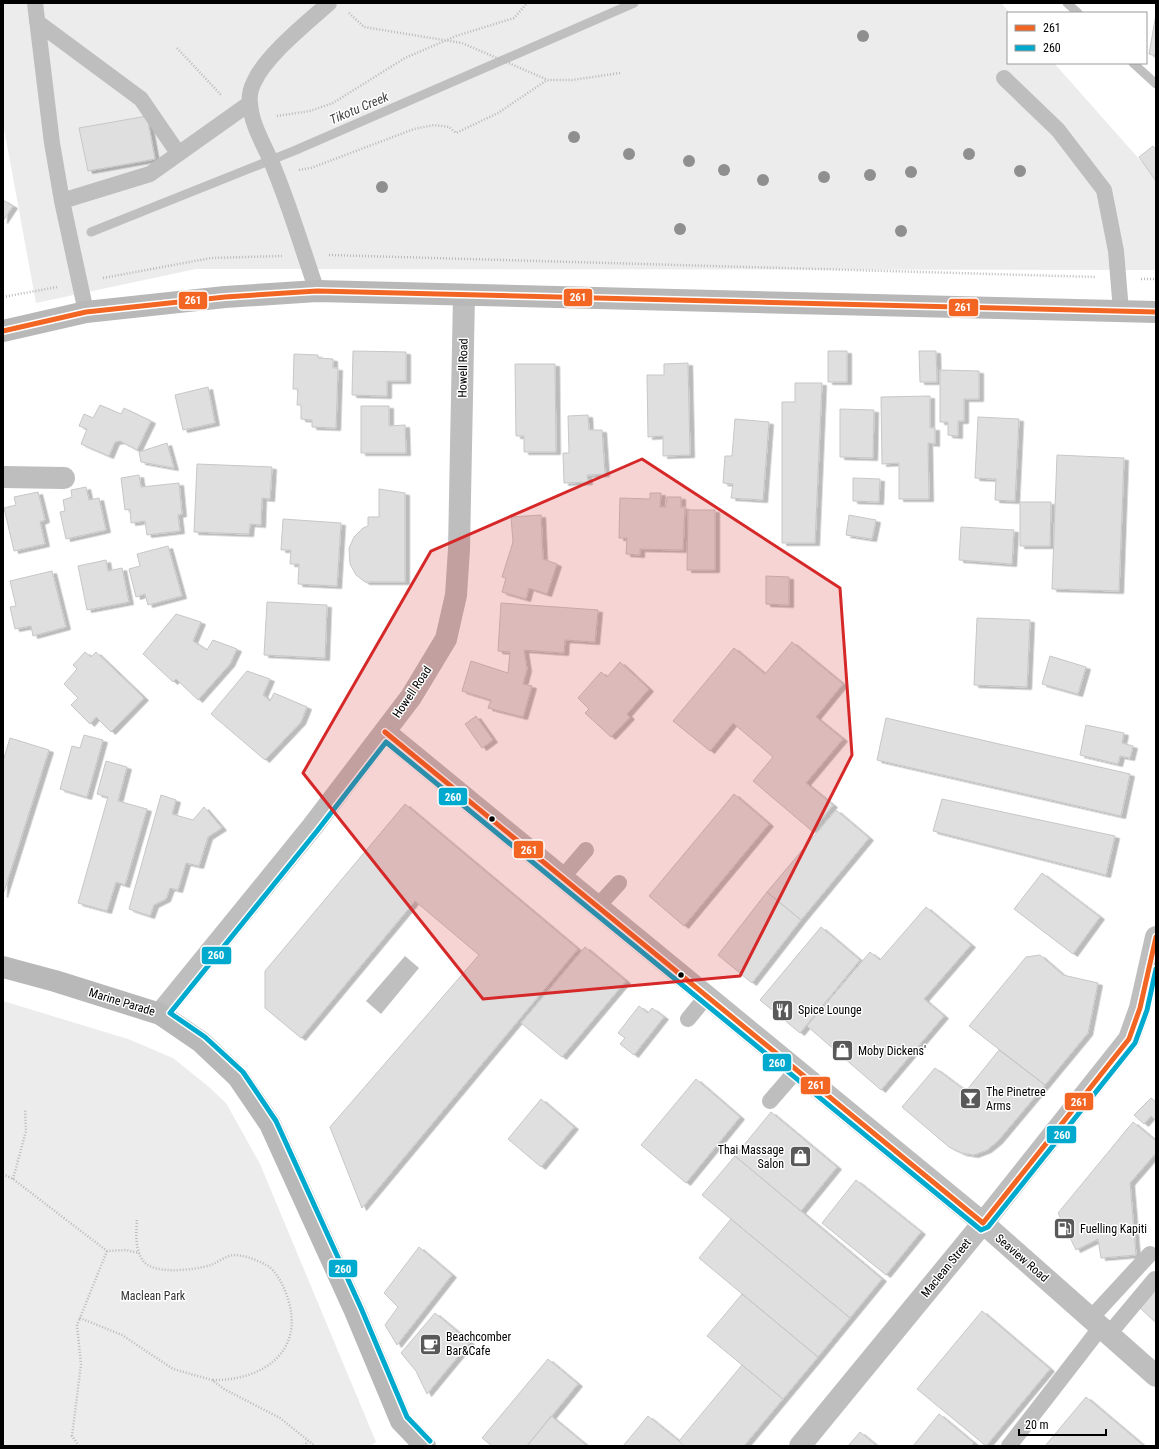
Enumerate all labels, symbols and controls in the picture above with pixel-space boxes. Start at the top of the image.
legend [1007,12,1147,64]
text: 261 [1043,21,1061,35]
text: 260 [1043,41,1061,55]
water label: Tikotu Creek [327,89,391,127]
line badge: 261 [563,288,593,307]
line badge: 261 [178,291,208,310]
text: 261 [570,291,586,304]
text: 261 [185,294,201,307]
line badge: 261 [948,298,979,317]
text: 261 [955,301,971,314]
street label: Howell Road [455,338,471,398]
street label: Howell Road [390,663,434,720]
line badge: 260 [438,787,468,806]
text: 260 [445,791,462,804]
unlabelled marker [487,814,497,824]
line badge: 261 [513,840,544,859]
text: 261 [521,844,537,857]
line badge: 260 [201,946,232,965]
text: 260 [208,949,225,962]
unlabelled marker [676,970,686,980]
street label: Marine Parade [87,985,157,1019]
restaurant icon: Spice Lounge [770,997,796,1023]
place label: Spice Lounge [798,1003,862,1017]
shop icon: Moby Dickens' [829,1038,855,1064]
place label: Moby Dickens' [858,1044,926,1058]
line badge: 260 [762,1053,792,1072]
text: 260 [769,1057,786,1070]
line badge: 261 [800,1076,831,1095]
text: 261 [808,1079,824,1092]
place label: The Pinetree Arms [986,1085,1046,1113]
bar icon: The Pinetree Arms [958,1086,984,1112]
line badge: 261 [1064,1092,1094,1111]
text: 261 [1071,1096,1087,1109]
line badge: 260 [1046,1125,1077,1144]
text: 260 [1054,1129,1071,1142]
place label: Thai Massage Salon [718,1143,784,1171]
shop icon: Thai Massage Salon [787,1144,813,1170]
fuel station icon: Fuelling Kapiti [1052,1216,1078,1242]
place label: Fuelling Kapiti [1080,1222,1147,1236]
street label: Seaview Road [993,1231,1051,1285]
street label: Maclean Street [918,1236,974,1300]
line badge: 260 [328,1259,358,1278]
text: 260 [335,1263,352,1276]
park label: Maclean Park [121,1289,186,1303]
place label: Beachcomber Bar&Cafe [446,1330,511,1358]
cafe icon: Beachcomber Bar&Cafe [417,1331,443,1357]
scale bar [1019,1411,1106,1437]
text: 20 m [1025,1418,1049,1432]

